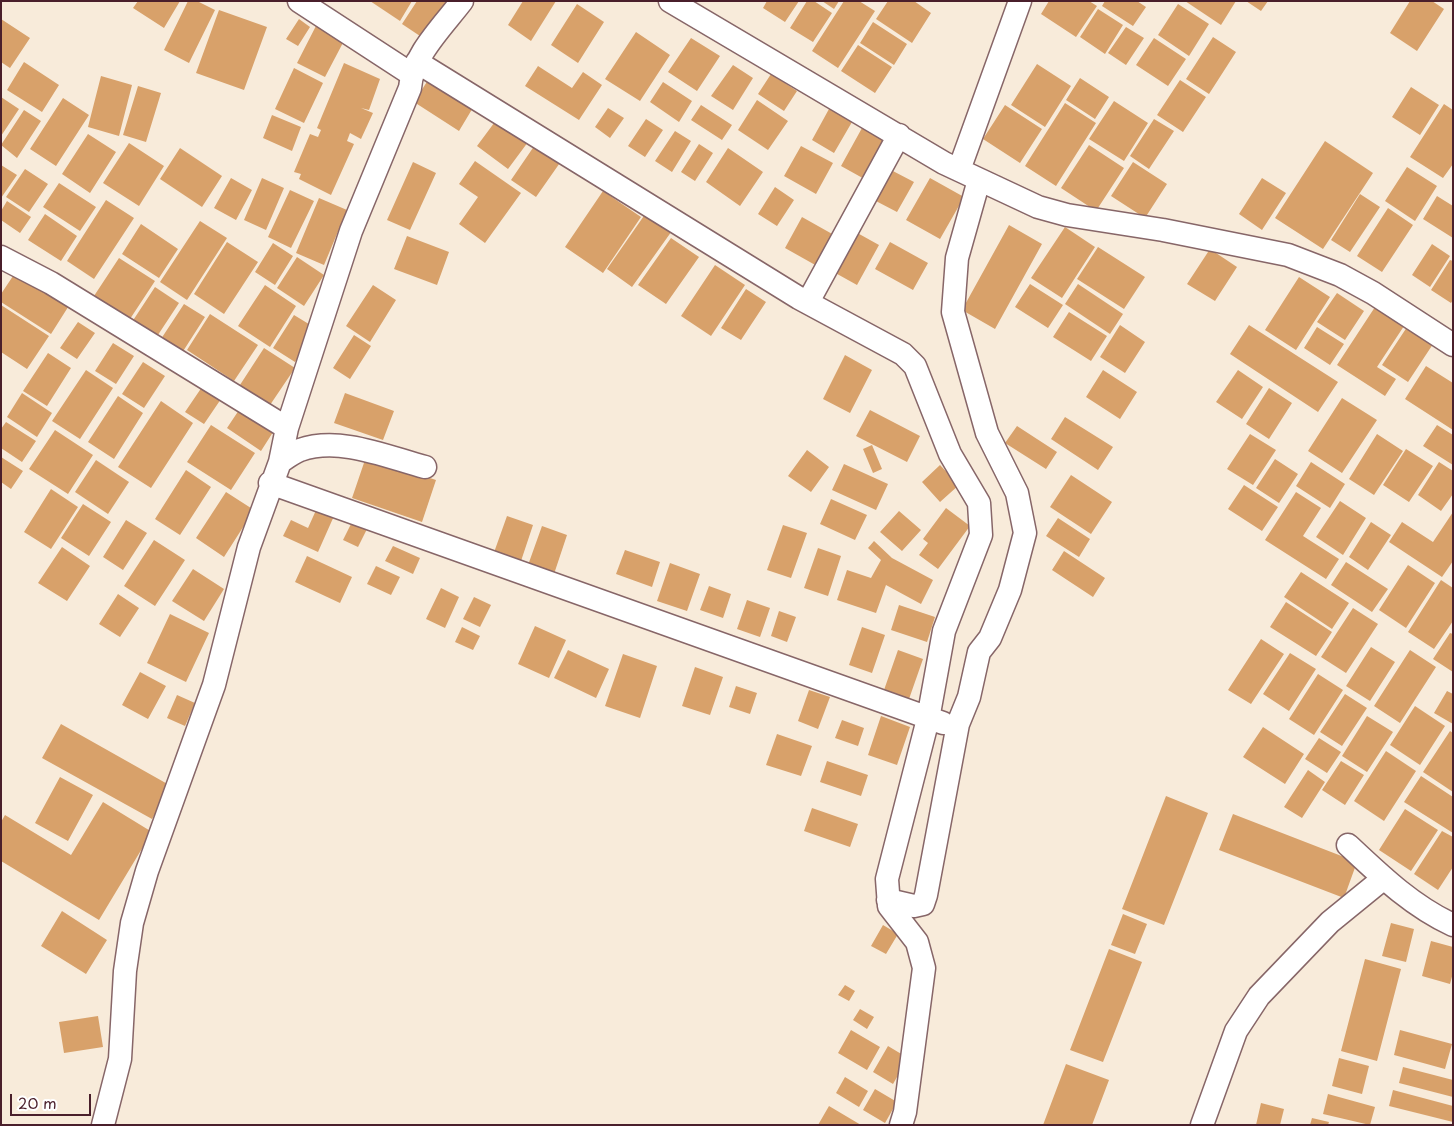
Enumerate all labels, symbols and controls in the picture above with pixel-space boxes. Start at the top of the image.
scale bar [12,1084,94,1116]
text: 20 m [18,1091,57,1114]

